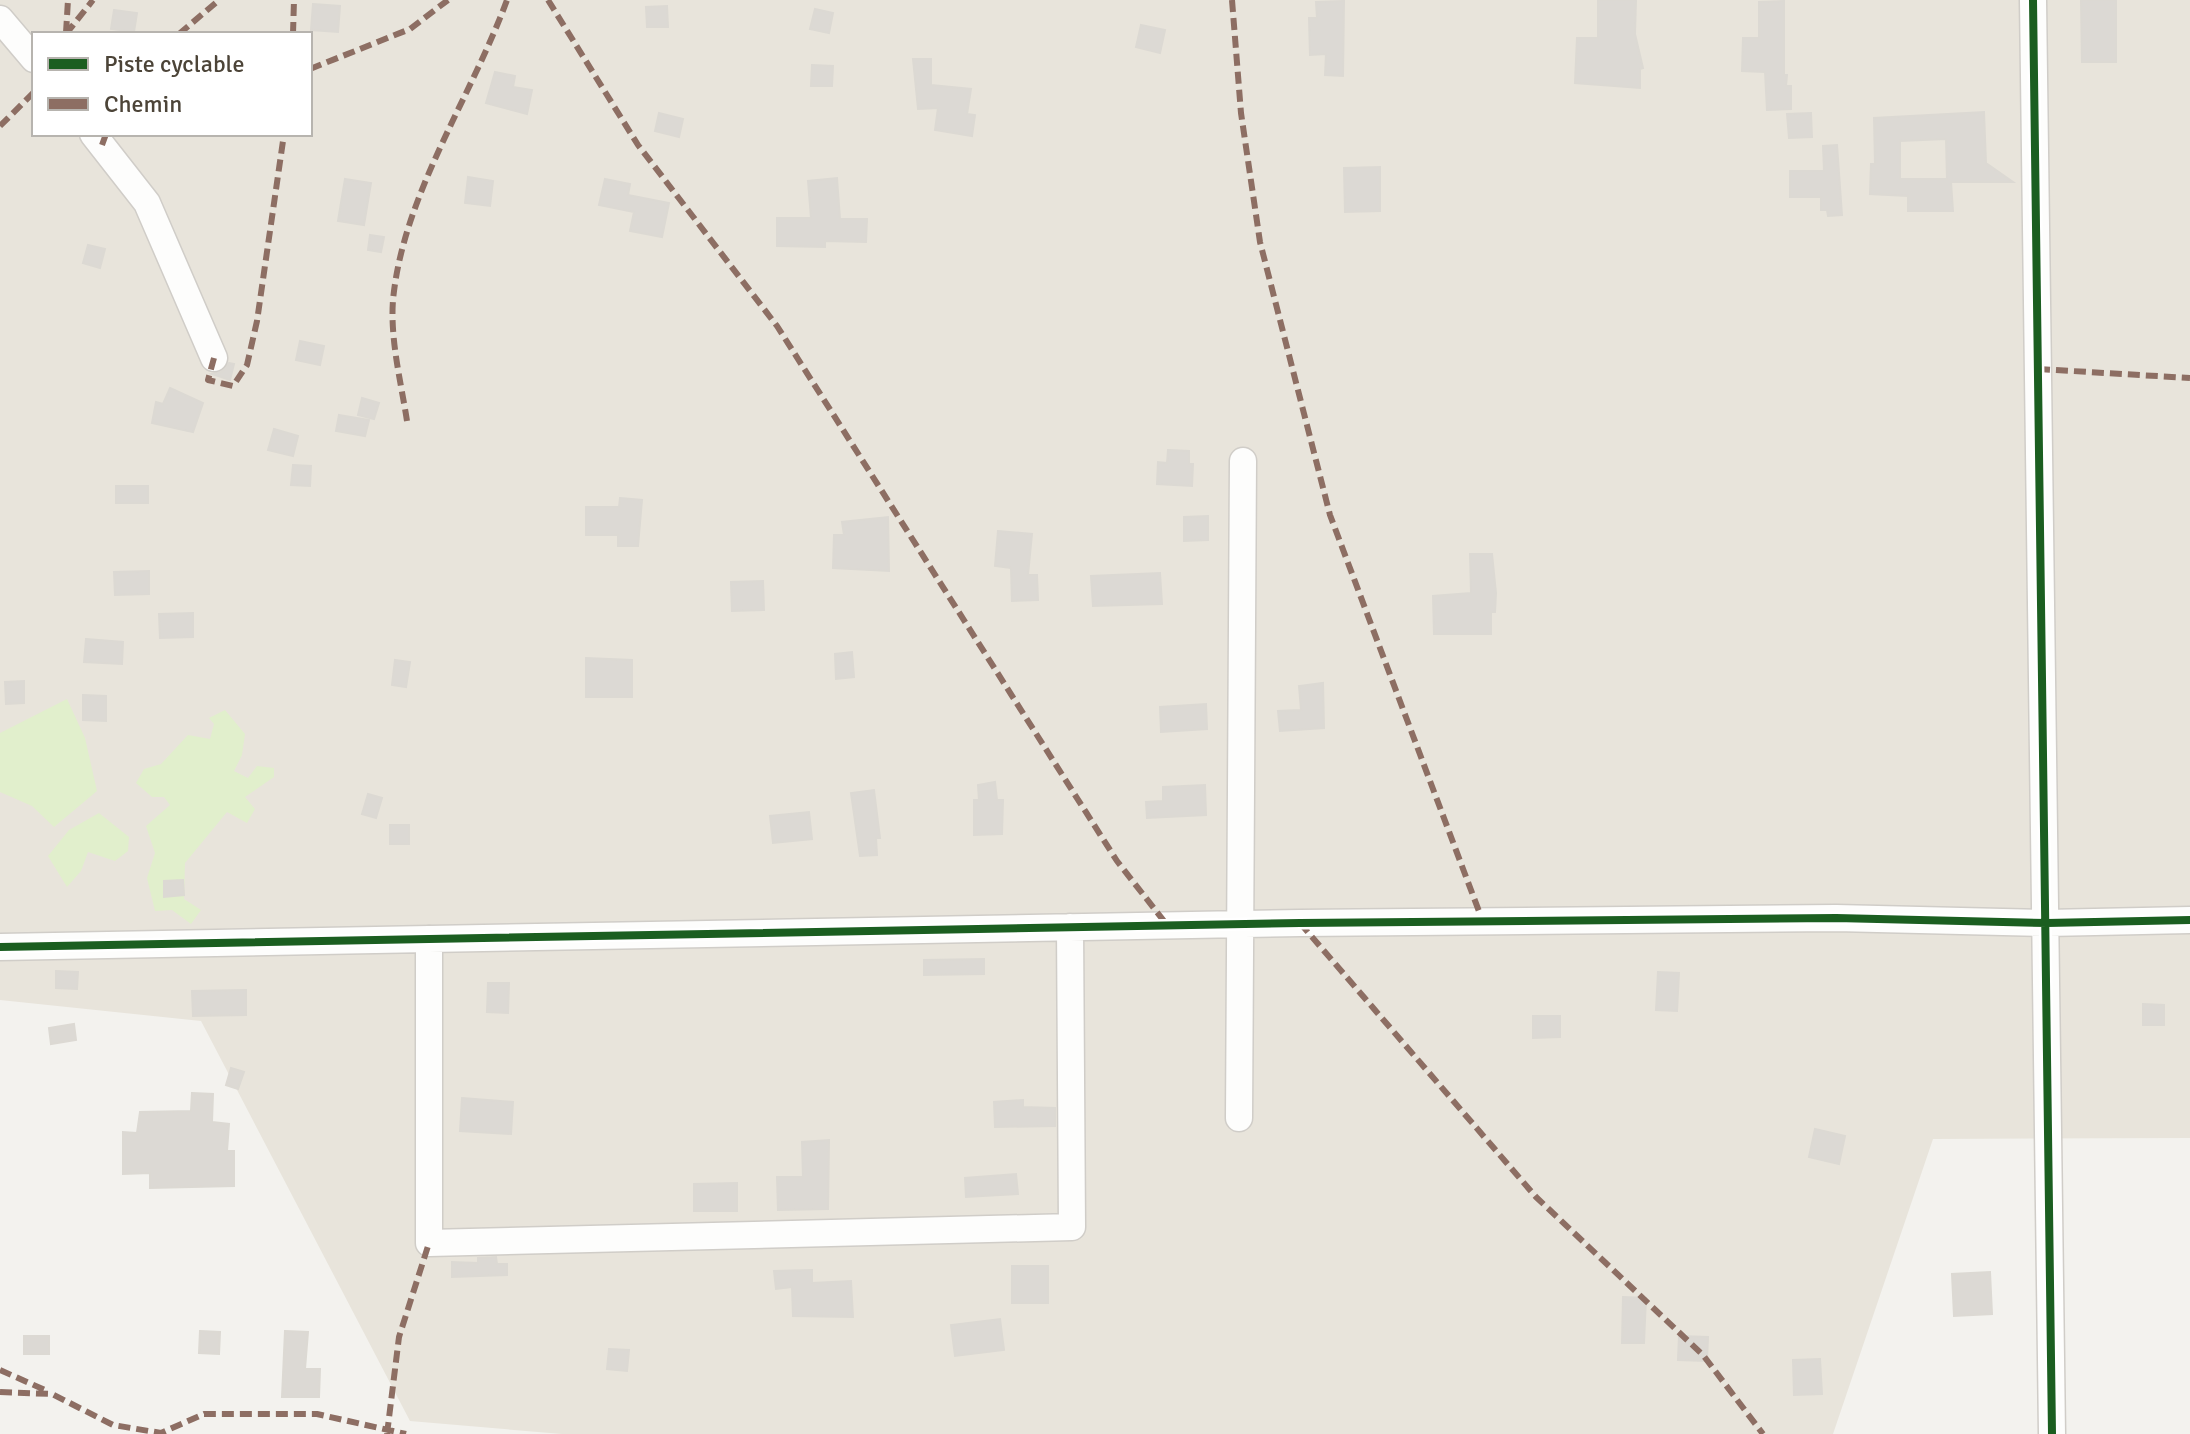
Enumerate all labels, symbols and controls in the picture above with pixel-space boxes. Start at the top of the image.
legend [32,32,312,136]
text: Piste cyclable [104,49,244,79]
text: Chemin [104,89,182,119]

